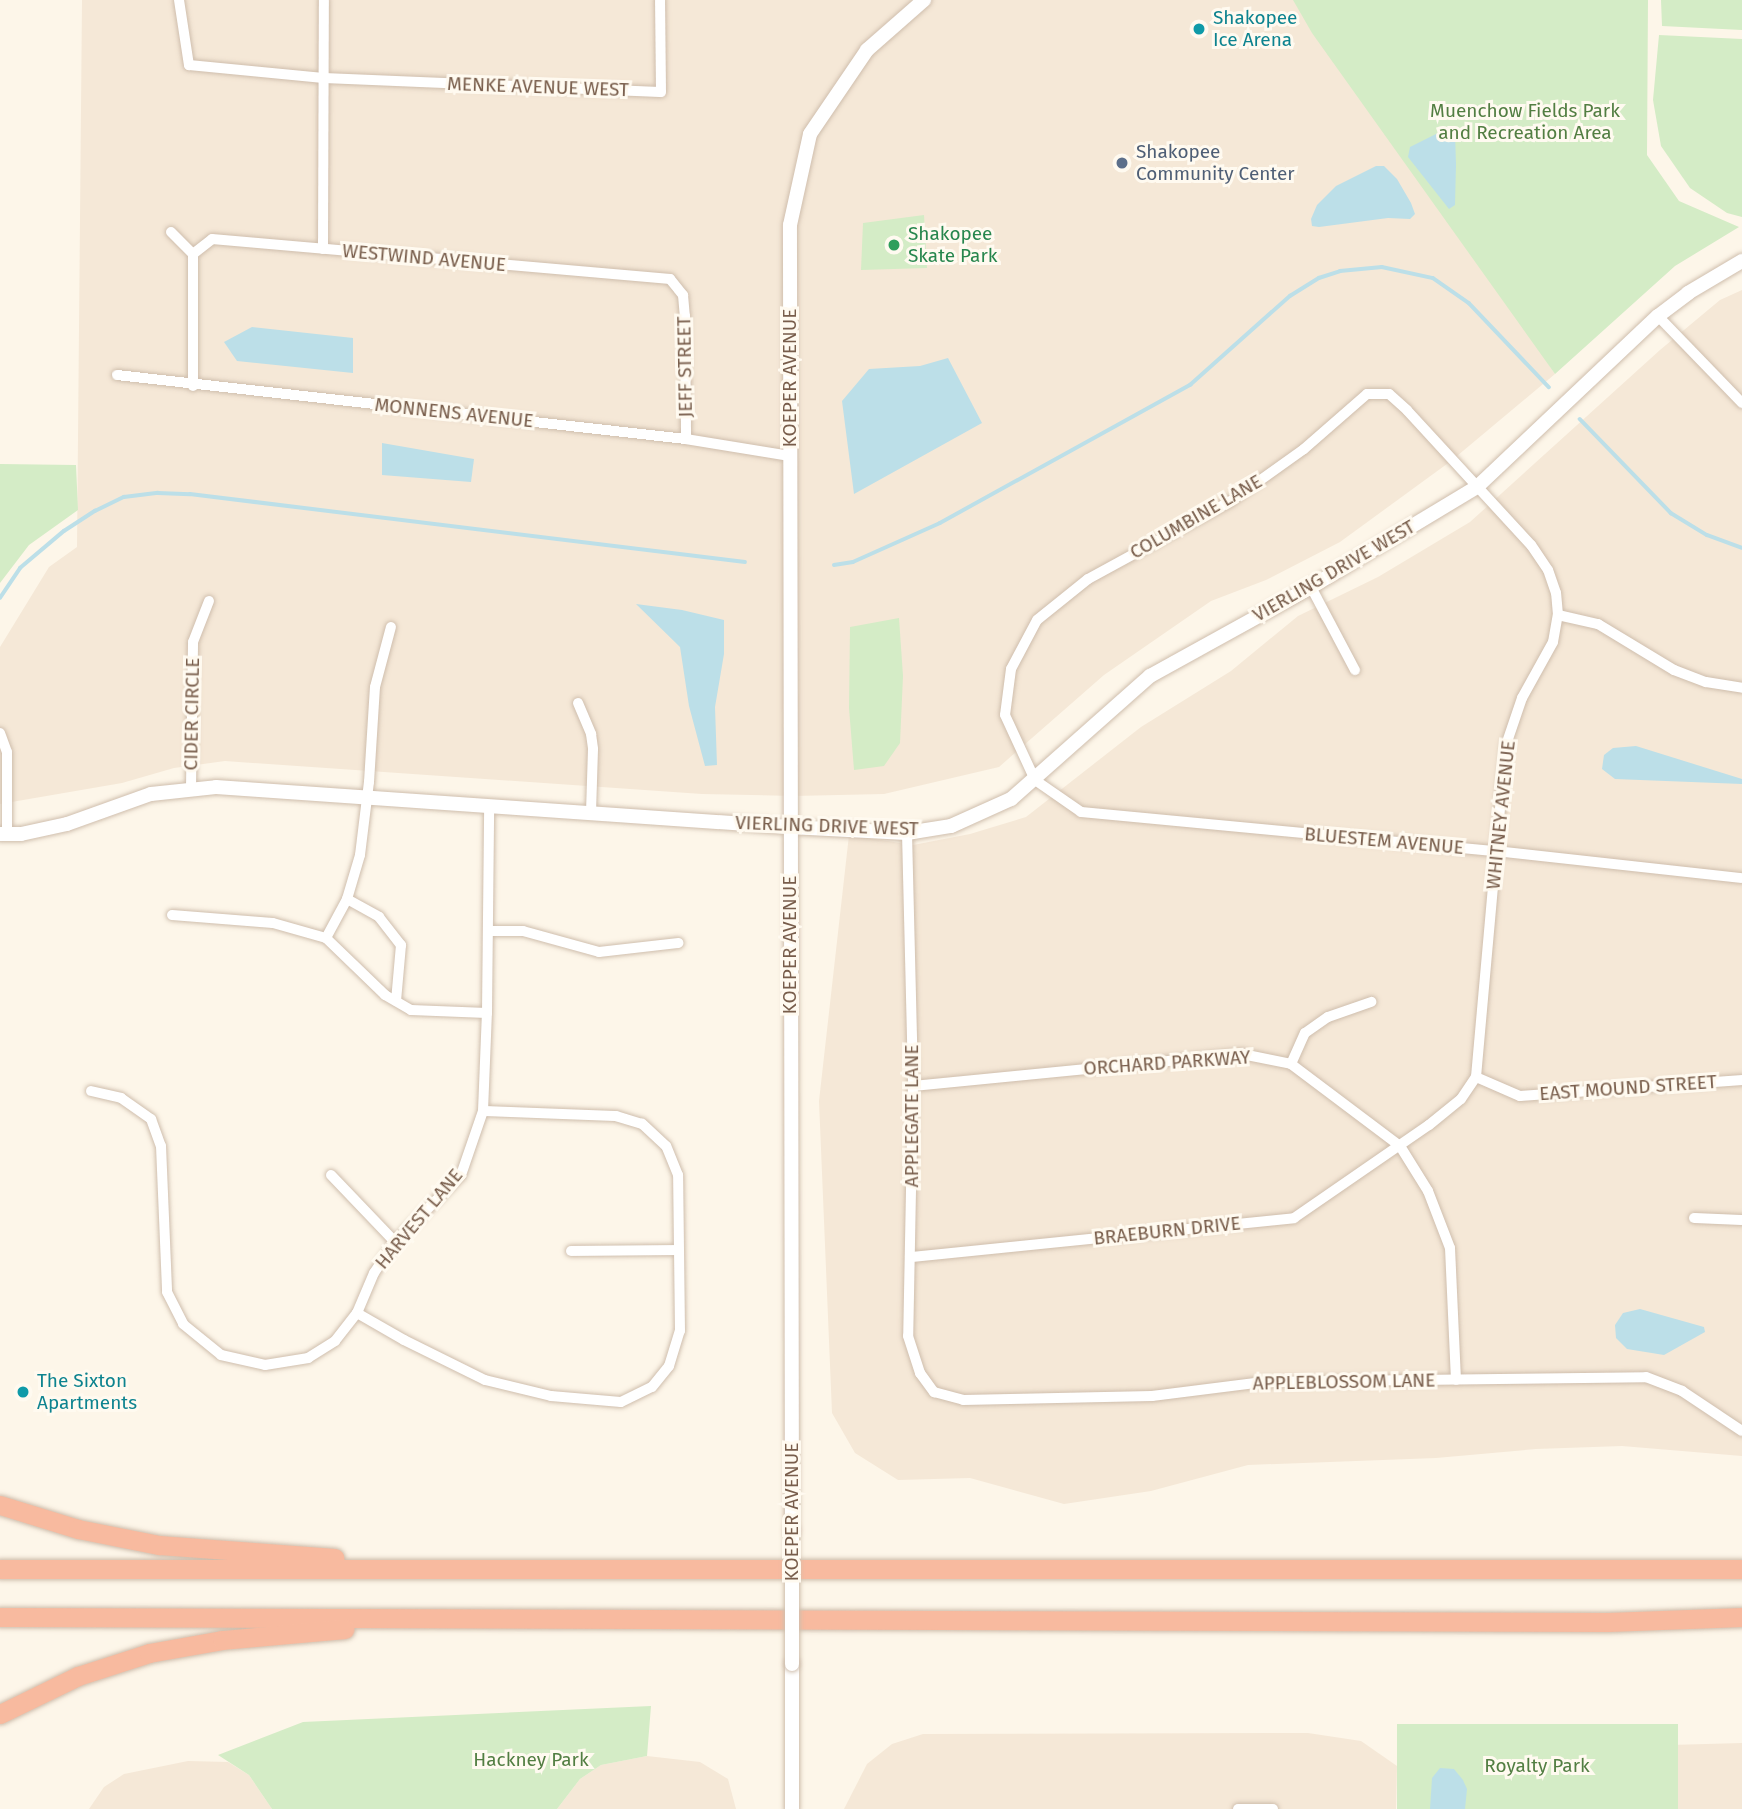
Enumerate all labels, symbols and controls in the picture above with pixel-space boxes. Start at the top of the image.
place label: Shakopee Ice Arena [1213,7,1297,51]
marker: Shakopee Ice Arena [1191,21,1207,37]
street label: MENKE AVENUE WEST [447,72,629,102]
park label: Muenchow Fields Park and Recreation Area [1430,100,1620,144]
place label: Shakopee Community Center [1136,141,1295,185]
marker: Shakopee Community Center [1114,155,1130,171]
place label: Shakopee Skate Park [908,223,997,267]
marker: Shakopee Skate Park [886,237,902,253]
street label: WESTWIND AVENUE [341,239,507,277]
street label: KOEPER AVENUE [779,308,801,448]
street label: JEFF STREET [673,316,697,418]
street label: MONNENS AVENUE [374,393,534,433]
street label: COLUMBINE LANE [1126,470,1266,564]
street label: VIERLING DRIVE WEST [1249,515,1419,627]
street label: CIDER CIRCLE [180,657,204,771]
street label: WHITNEY AVENUE [1482,739,1520,891]
street label: VIERLING DRIVE WEST [735,811,919,841]
street label: BLUESTEM AVENUE [1303,823,1465,859]
street label: KOEPER AVENUE [779,875,801,1015]
street label: APPLEGATE LANE [901,1045,923,1187]
street label: ORCHARD PARKWAY [1083,1046,1251,1080]
street label: EAST MOUND STREET [1539,1070,1717,1106]
street label: HARVEST LANE [370,1164,468,1274]
street label: BRAEBURN DRIVE [1092,1212,1242,1250]
street label: APPLEBLOSSOM LANE [1252,1369,1436,1395]
place label: The Sixton Apartments [37,1370,137,1414]
marker: The Sixton Apartments [15,1384,31,1400]
street label: KOEPER AVENUE [781,1442,803,1582]
park label: Hackney Park [473,1749,589,1771]
park label: Royalty Park [1484,1755,1590,1777]

